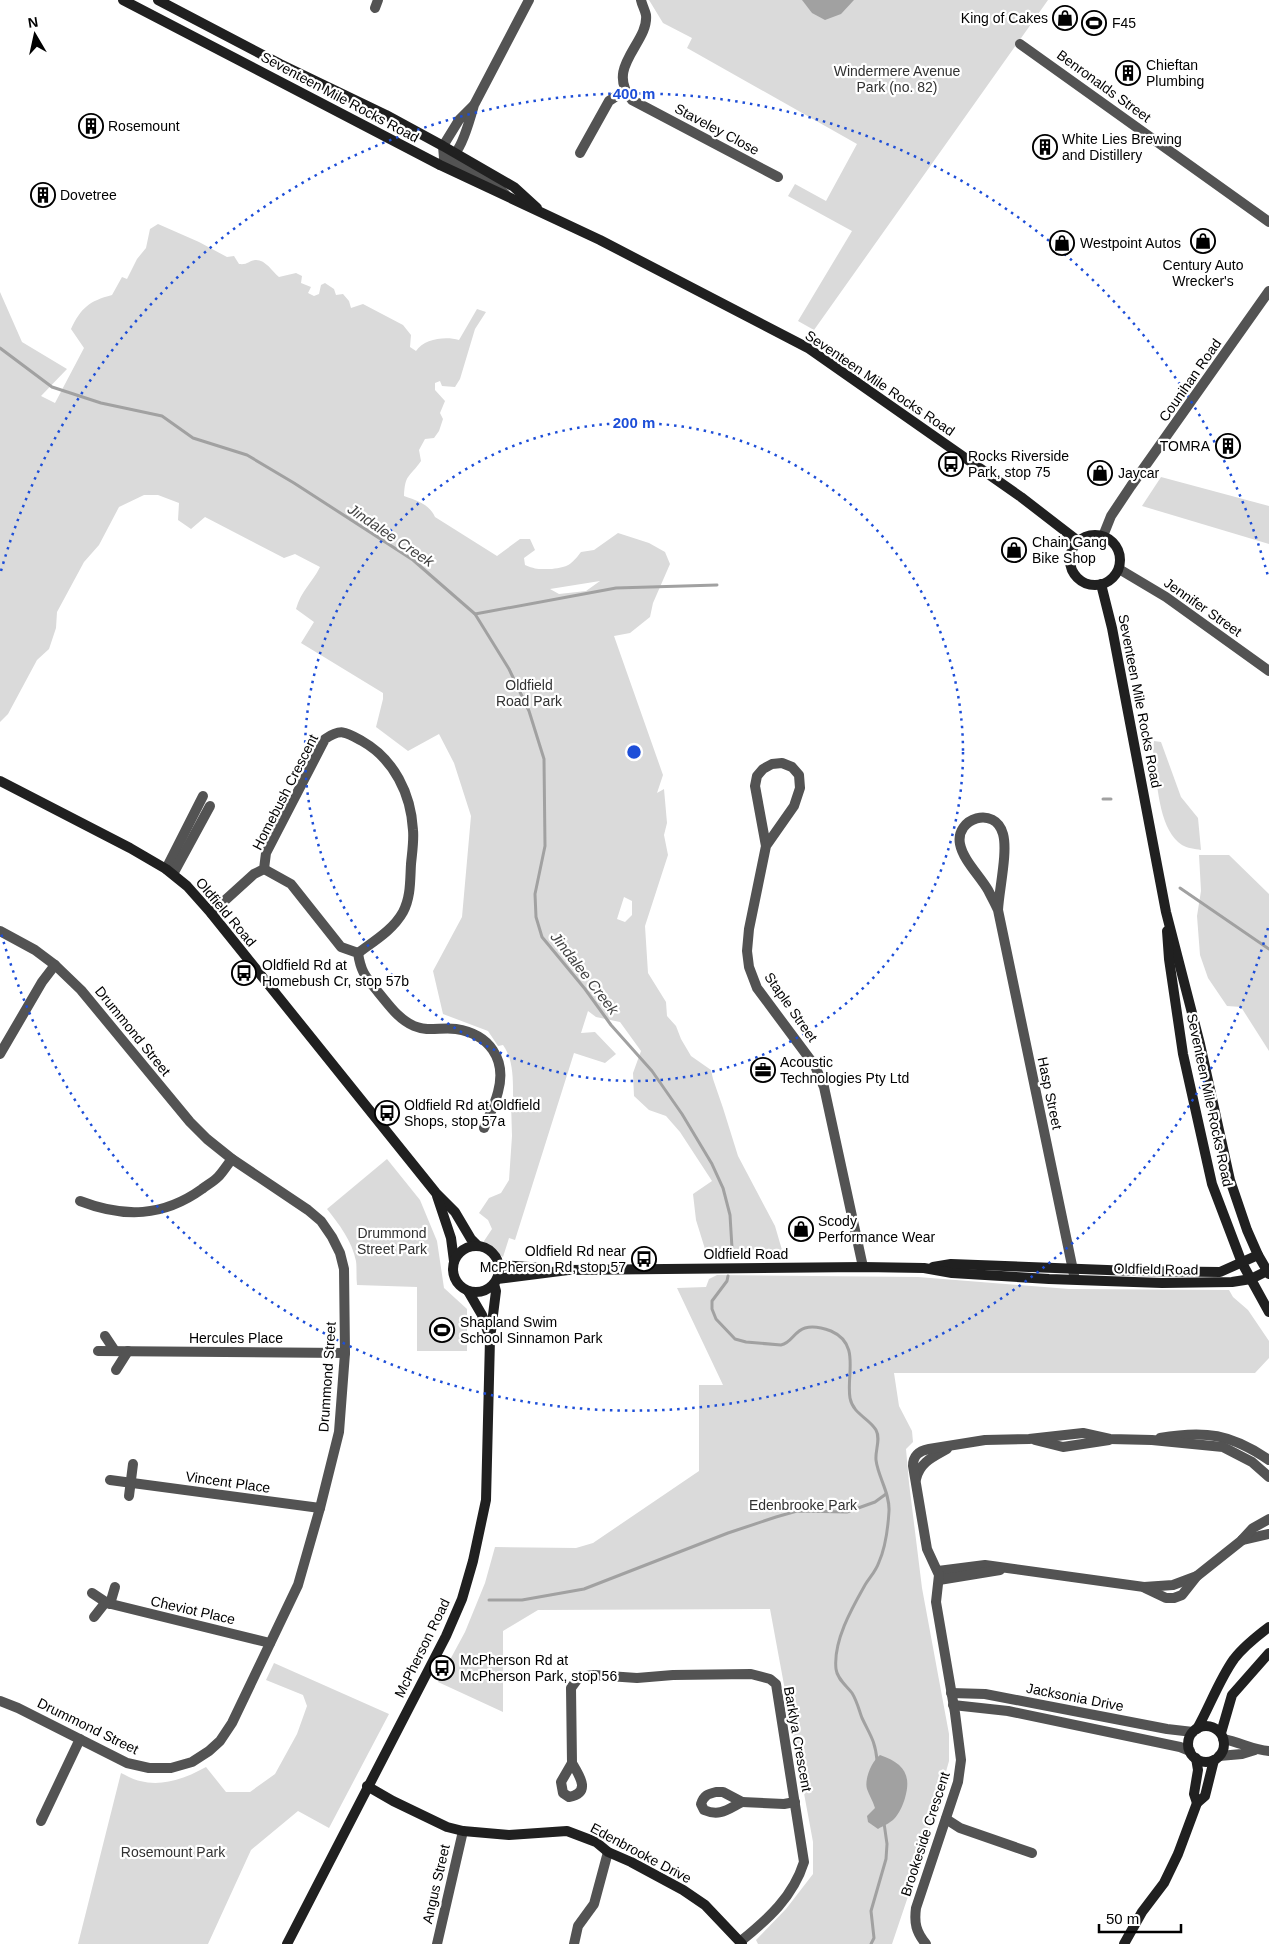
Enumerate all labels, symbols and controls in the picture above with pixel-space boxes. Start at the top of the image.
shop icon: King of Cakes [1052,5,1078,31]
north arrow [10,10,60,60]
place label: King of Cakes [961,10,1048,26]
sports icon: F45 [1081,10,1107,36]
text: N [27,13,39,31]
place label: F45 [1112,15,1136,31]
street label: Benronalds Street [1054,47,1154,125]
street label: Seventeen Mile Rocks Road [258,48,422,146]
place label: Chieftan Plumbing [1146,57,1204,89]
building icon: Chieftan Plumbing [1115,60,1141,86]
park label: Windermere Avenue Park (no. 82) [834,63,961,95]
text: 400 m [613,85,655,102]
street label: Staveley Close [672,100,762,158]
building icon: Rosemount [78,113,104,139]
place label: Rosemount [108,118,180,134]
place label: White Lies Brewing and Distillery [1062,131,1182,163]
building icon: White Lies Brewing and Distillery [1032,134,1058,160]
building icon: Dovetree [30,182,56,208]
place label: Dovetree [60,187,117,203]
shop icon: Century Auto Wrecker's [1190,228,1216,254]
shop icon: Westpoint Autos [1049,230,1075,256]
place label: Westpoint Autos [1080,235,1181,251]
place label: Century Auto Wrecker's [1163,257,1244,289]
street label: Seventeen Mile Rocks Road [802,327,958,439]
street label: Counihan Road [1156,336,1224,424]
text: 200 m [613,414,655,431]
building icon: TOMRA [1215,433,1241,459]
place label: TOMRA [1160,438,1211,454]
place label: Rocks Riverside Park, stop 75 [968,448,1069,480]
bus stop icon: Rocks Riverside Park, stop 75 [938,451,964,477]
shop icon: Jaycar [1087,460,1113,486]
place label: Jaycar [1118,465,1160,481]
water label: Jindalee Creek [344,499,438,571]
place label: Chain Gang Bike Shop [1032,534,1107,566]
shop icon: Chain Gang Bike Shop [1001,537,1027,563]
street label: Jennifer Street [1161,574,1245,640]
street label: Seventeen Mile Rocks Road [1115,613,1165,789]
park label: Oldfield Road Park [496,677,563,709]
street label: Homebush Crescent [249,731,321,852]
centre of rings [625,743,643,761]
street label: Oldfield Road [193,874,259,950]
water label: Jindalee Creek [547,928,623,1019]
place label: Oldfield Rd at Homebush Cr, stop 57b [262,957,409,989]
bus stop icon: Oldfield Rd at Homebush Cr, stop 57b [231,960,257,986]
street label: Staple Street [761,969,821,1045]
street label: Drummond Street [92,983,174,1079]
street label: Seventeen Mile Rocks Road [1184,1012,1236,1188]
place label: Acoustic Technologies Pty Ltd [780,1054,909,1086]
street label: Hasp Street [1034,1055,1066,1131]
office icon: Acoustic Technologies Pty Ltd [750,1057,776,1083]
place label: Oldfield Rd at Oldfield Shops, stop 57a [404,1097,540,1129]
bus stop icon: Oldfield Rd at Oldfield Shops, stop 57a [374,1100,400,1126]
place label: Scody Performance Wear [818,1213,936,1245]
shop icon: Scody Performance Wear [788,1216,814,1242]
park label: Drummond Street Park [357,1225,428,1257]
place label: Oldfield Rd near McPherson Rd, stop 57 [480,1243,626,1275]
bus stop icon: Oldfield Rd near McPherson Rd, stop 57 [631,1246,657,1272]
street label: Oldfield Road [704,1246,788,1262]
street label: Oldfield Road [1113,1260,1199,1278]
place label: Shapland Swim School Sinnamon Park [460,1314,603,1346]
sports icon: Shapland Swim School Sinnamon Park [429,1317,455,1343]
street label: Drummond Street [315,1321,339,1433]
street label: Hercules Place [189,1330,283,1346]
street label: Vincent Place [185,1468,272,1496]
park label: Edenbrooke Park [749,1497,858,1513]
street label: Cheviot Place [149,1592,237,1628]
street label: McPherson Road [391,1596,453,1700]
place label: McPherson Rd at McPherson Park, stop 56 [460,1652,617,1684]
bus stop icon: McPherson Rd at McPherson Park, stop 56 [429,1655,455,1681]
street label: Jacksonia Drive [1025,1680,1125,1714]
street label: Barklya Crescent [781,1685,815,1793]
street label: Drummond Street [35,1695,141,1757]
street label: Brookeside Crescent [897,1770,953,1898]
street label: Edenbrooke Drive [588,1820,694,1886]
street label: Angus Street [419,1843,453,1925]
park label: Rosemount Park [121,1844,226,1860]
scale bar [1099,1902,1182,1934]
text: 50 m [1106,1910,1139,1927]

